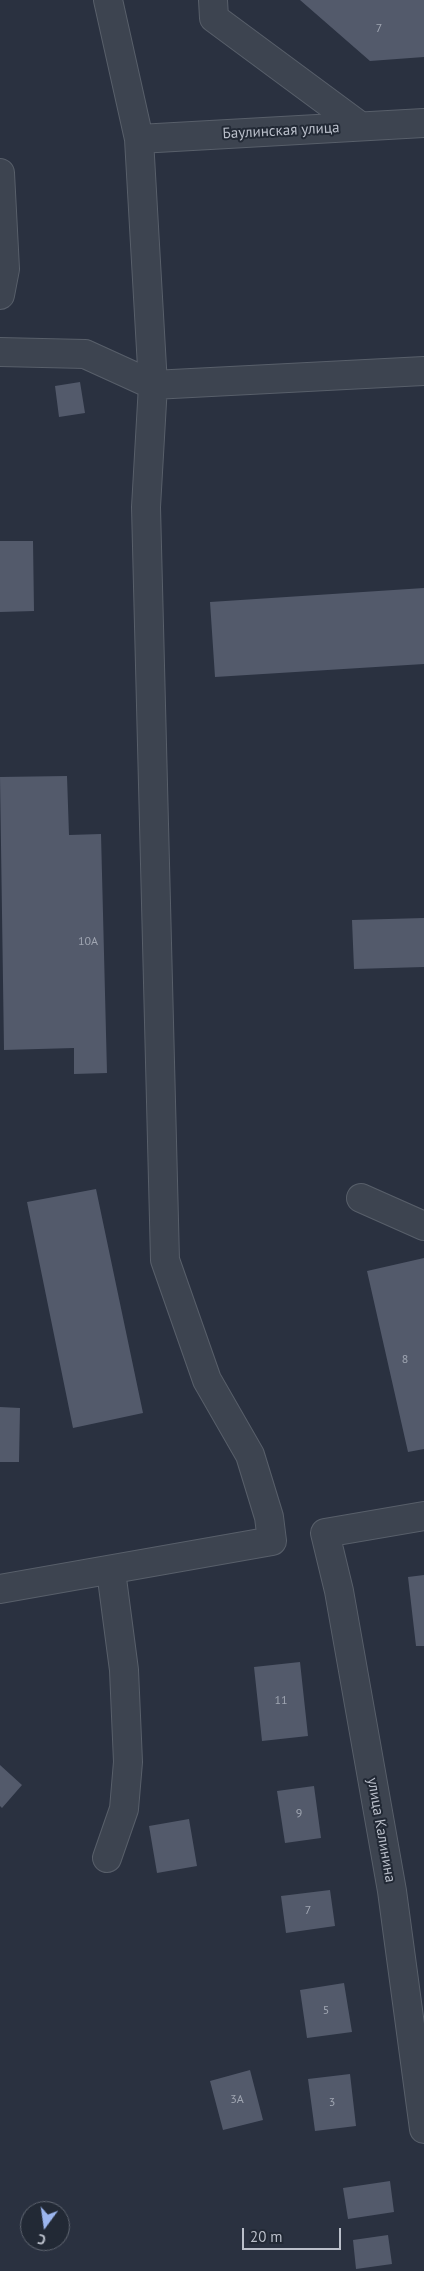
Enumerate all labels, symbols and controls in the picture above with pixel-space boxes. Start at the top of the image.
house number: 7 [376,22,382,36]
street label: Баулинская улица [222,119,340,143]
house number: 10А [78,935,98,949]
house number: 8 [402,1353,408,1367]
house number: 11 [274,1694,288,1708]
street label: улица Калинина [363,1776,399,1884]
house number: 9 [296,1807,302,1821]
house number: 7 [305,1904,311,1918]
house number: 5 [323,2004,329,2018]
house number: 3А [230,2093,244,2107]
house number: 3 [329,2096,335,2110]
north arrow [20,2201,70,2251]
scale bar [244,2218,343,2250]
text: 20 m [250,2227,283,2246]
text: С [36,2230,48,2249]

